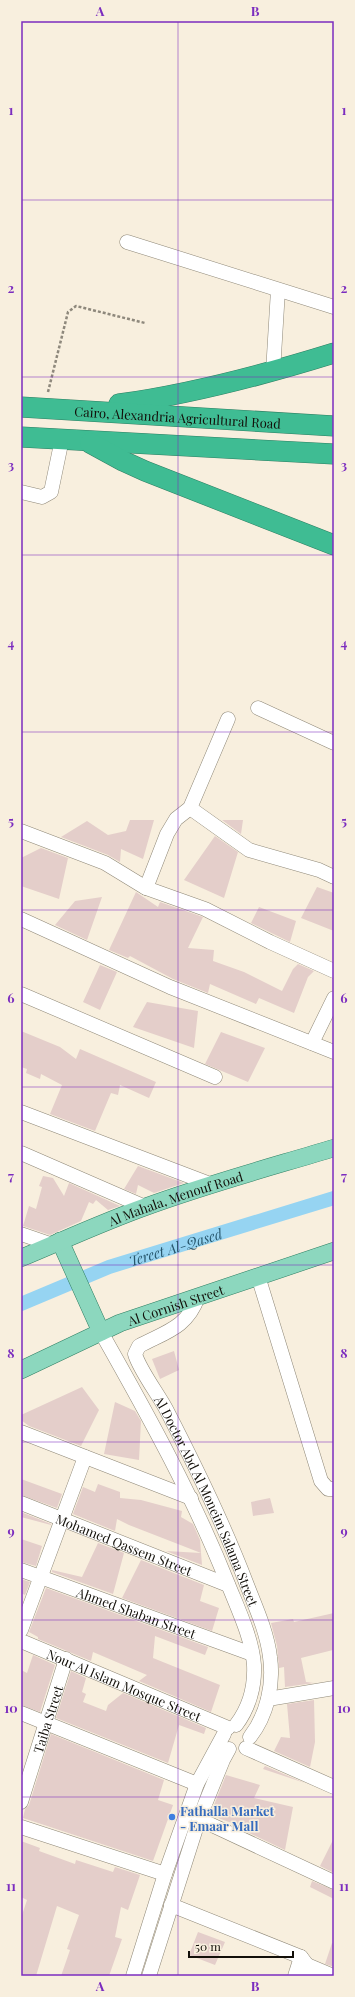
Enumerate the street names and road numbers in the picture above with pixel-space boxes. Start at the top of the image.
street label: Cairo, Alexandria Agricultural Road [74,402,282,431]
street label: Al Mahala, Menouf Road [105,1167,245,1229]
street label: Al Cornish Street [124,1280,226,1329]
street label: Al Doctor Abd Al Moneim Salama Street [151,1391,263,1609]
street label: Mohamed Qassem Street [54,1509,195,1579]
street label: Ahmed Shaban Street [74,1582,199,1642]
street label: Nour Al Islam Mosque Street [44,1644,204,1725]
street label: Taiba Street [28,1683,66,1755]

